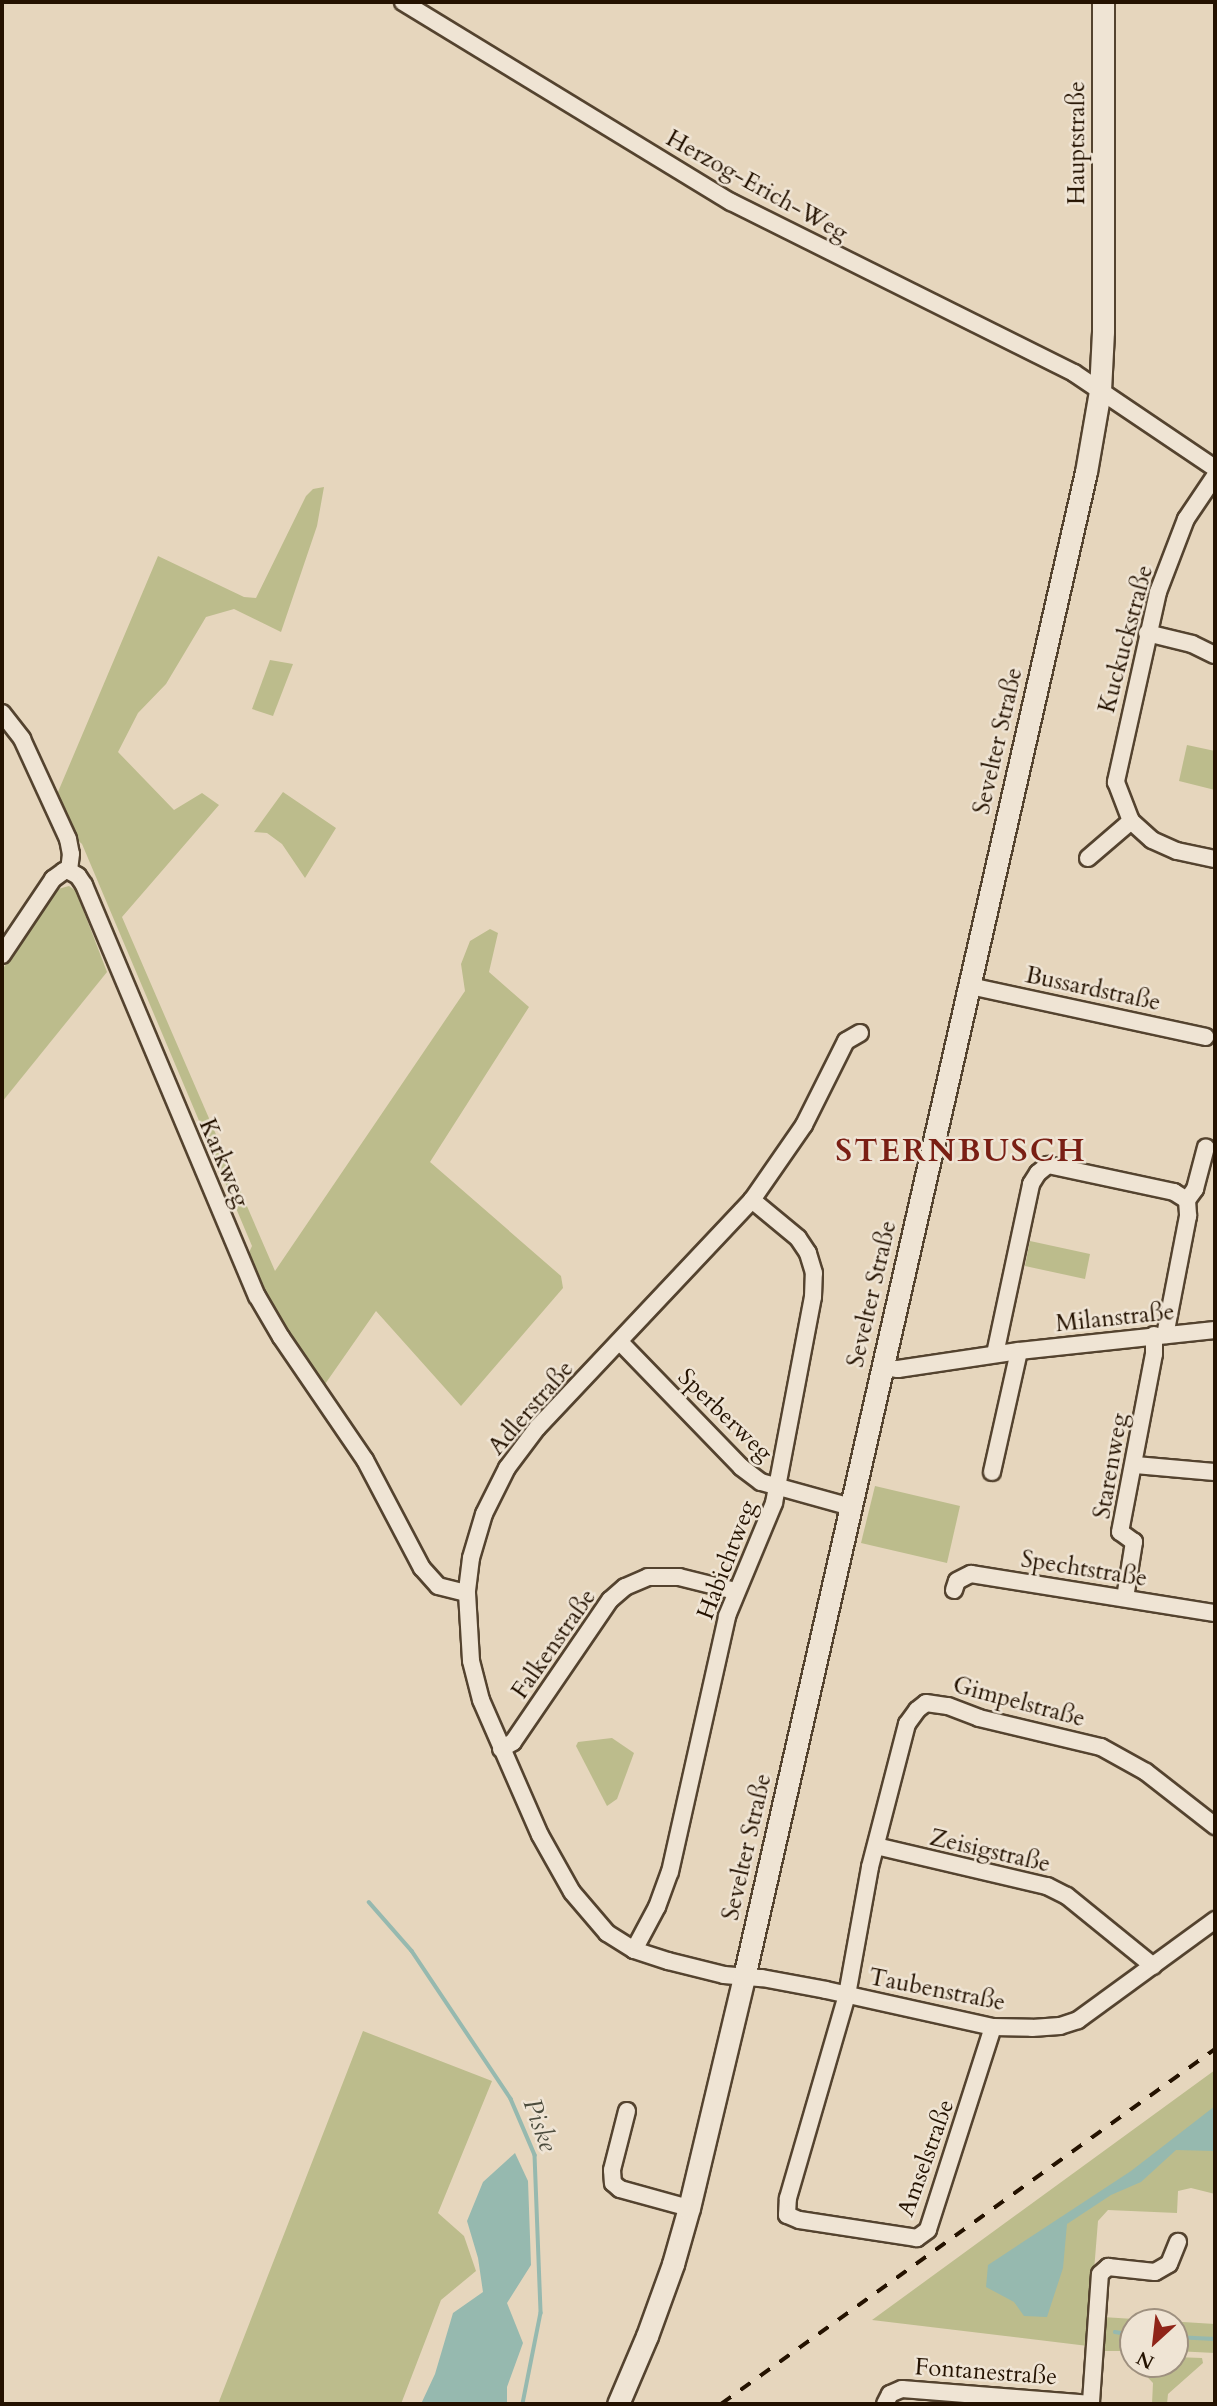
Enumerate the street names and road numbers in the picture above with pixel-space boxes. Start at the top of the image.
street label: Hauptstraße [1063,81,1091,205]
street label: Herzog-Erich-Weg [661,124,853,248]
street label: Kuckuckstraße [1092,562,1160,716]
street label: Sevelter Straße [967,665,1029,817]
street label: Bussardstraße [1023,961,1163,1017]
street label: Karkweg [192,1114,256,1212]
street label: Sevelter Straße [841,1218,903,1370]
street label: Milanstraße [1054,1297,1176,1339]
street label: Adlerstraße [482,1355,580,1461]
street label: Sperberweg [672,1363,778,1467]
street label: Starenweg [1088,1411,1134,1521]
street label: Habichtweg [691,1496,763,1624]
street label: Spechtstraße [1019,1545,1149,1593]
street label: Falkenstraße [506,1584,602,1704]
street label: Gimpelstraße [950,1671,1088,1733]
street label: Sevelter Straße [716,1771,778,1923]
street label: Zeisigstraße [927,1823,1053,1879]
street label: Taubenstraße [866,1963,1008,2017]
street label: Amselstraße [892,2096,960,2220]
street label: Fontanestraße [914,2353,1058,2391]

